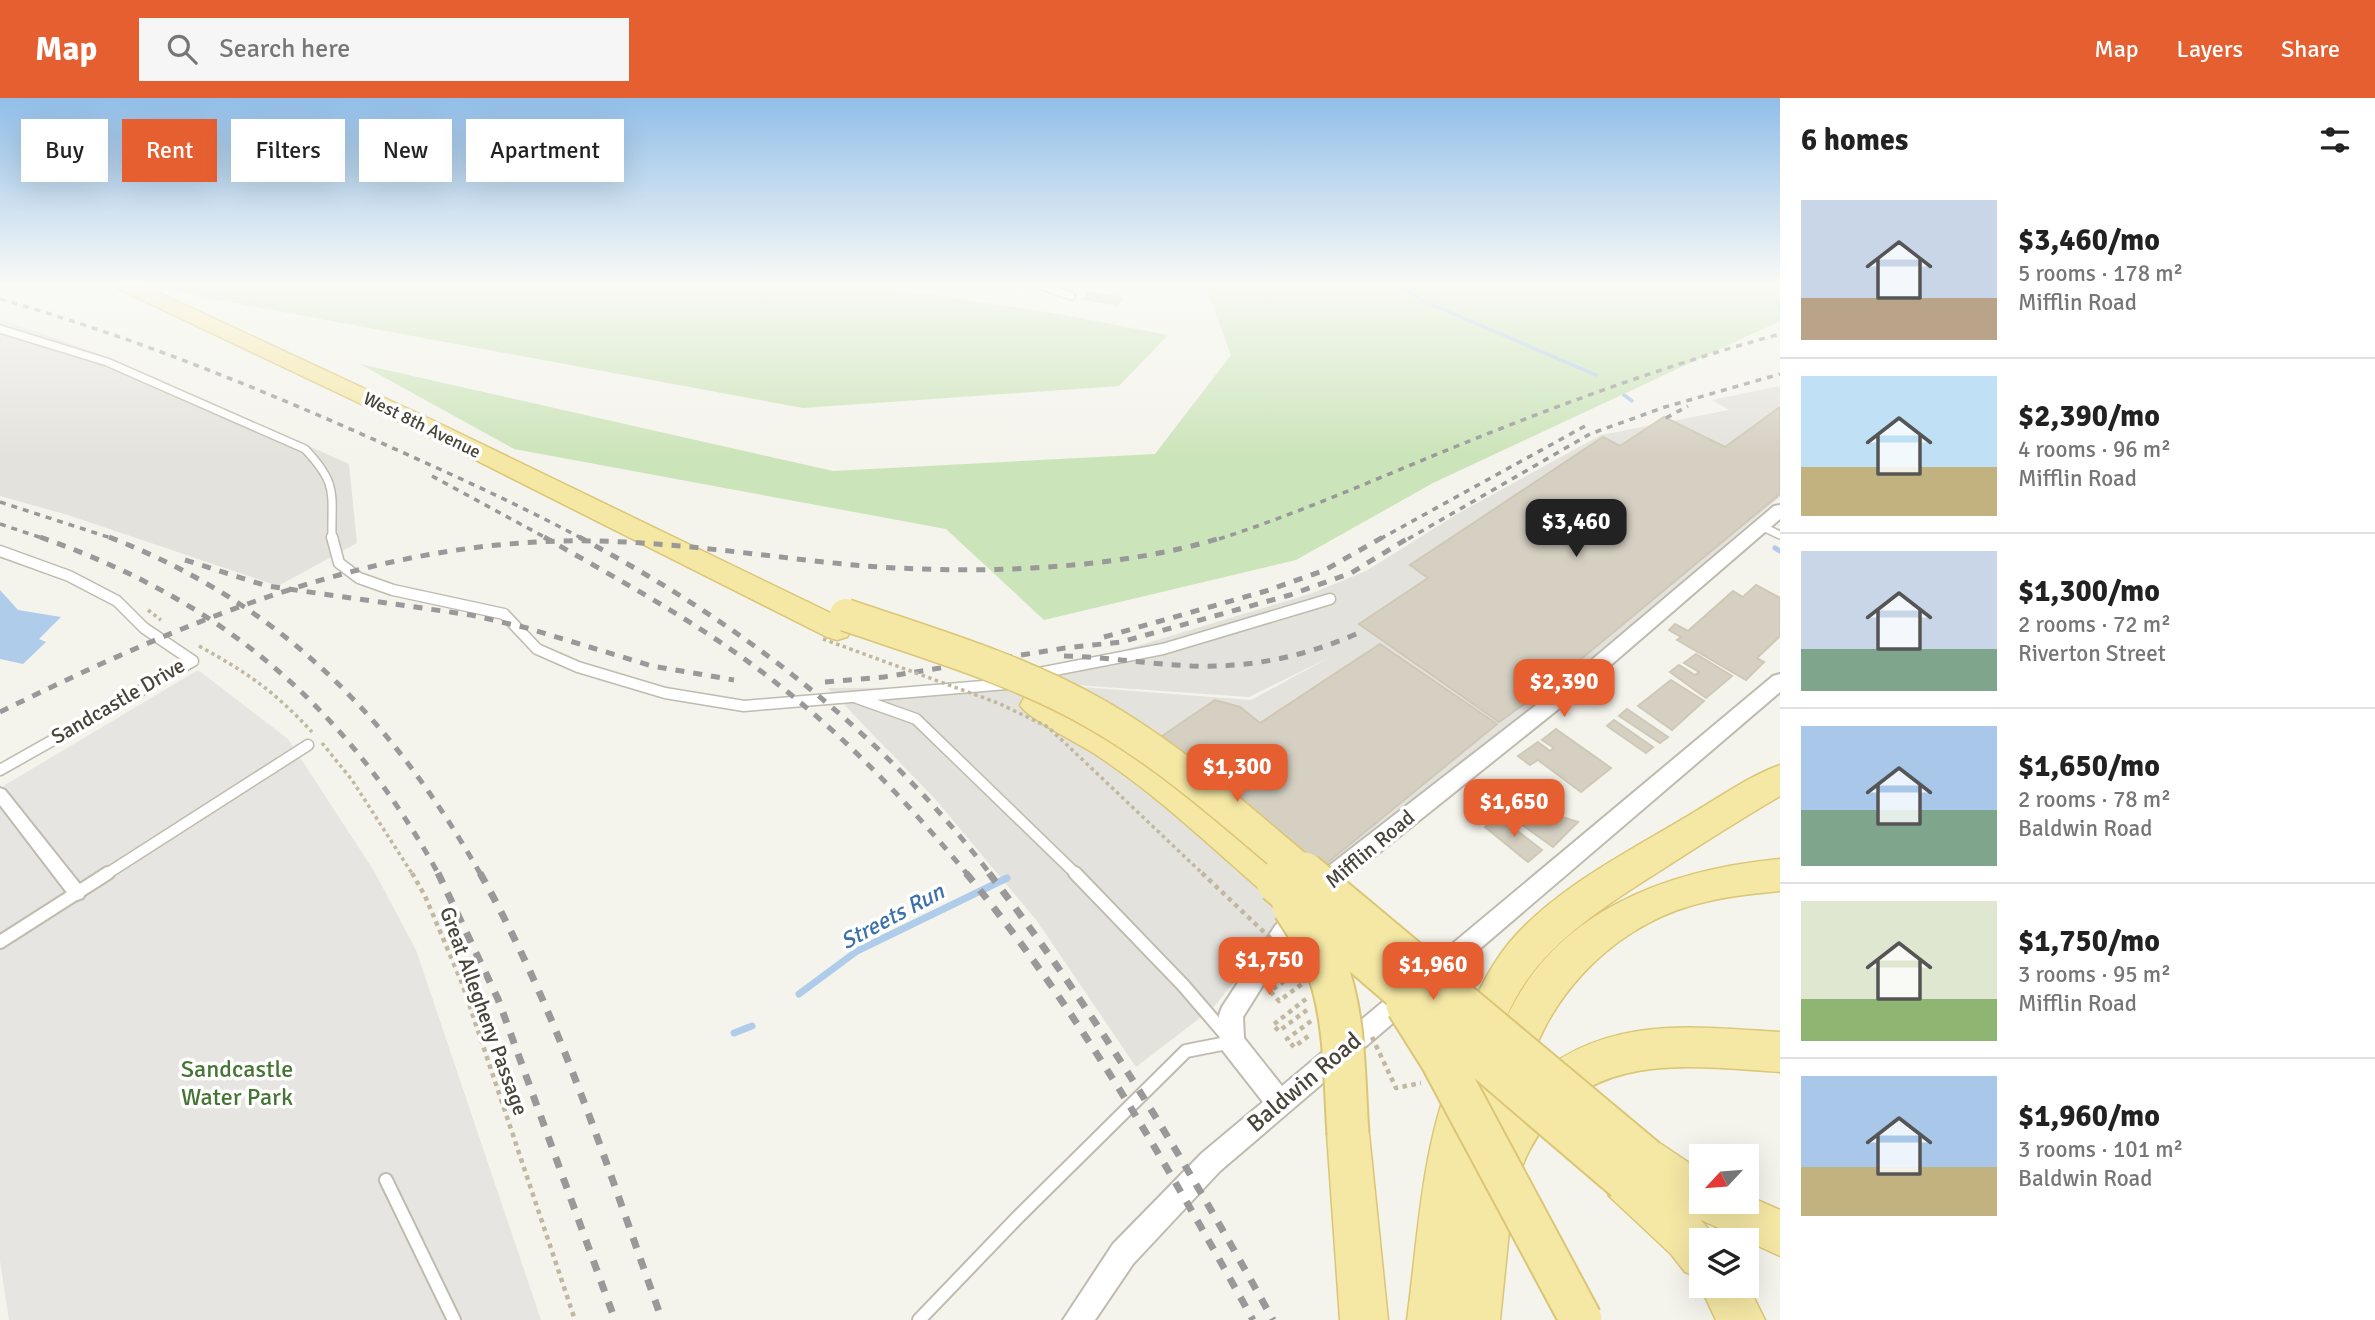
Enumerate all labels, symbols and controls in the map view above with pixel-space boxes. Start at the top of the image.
search box [139,18,629,81]
text: Map [35,29,97,70]
icon: search [163,30,201,68]
text: Search here [219,33,350,65]
text: Map [2094,34,2139,64]
text: Layers [2177,34,2243,64]
text: Share [2281,34,2340,64]
chip: Buy [21,119,108,182]
chip: Rent [122,119,217,182]
chip: Filters [231,119,345,182]
chip: New [359,119,452,182]
chip: Apartment [466,119,624,182]
icon: filters [2316,121,2354,159]
text: 6 homes [1801,122,1908,159]
text: $3,460/mo [2018,222,2160,259]
icon: home [1857,228,1941,312]
text: 5 rooms · 178 m² [2018,259,2183,288]
text: Mifflin Road [2018,288,2137,317]
street label: West 8th Avenue [360,387,484,463]
text: $2,390/mo [2018,398,2160,435]
icon: home [1857,404,1941,488]
text: 4 rooms · 96 m² [2018,435,2171,464]
text: Mifflin Road [2018,464,2137,493]
pin: $3,460 [1519,500,1633,559]
text: $3,460 [1542,507,1610,536]
text: $1,300/mo [2018,573,2160,610]
icon: home [1857,579,1941,663]
text: 2 rooms · 72 m² [2018,610,2171,639]
text: Riverton Street [2018,639,2166,668]
street label: Sandcastle Drive [47,652,189,750]
pin: $2,390 [1507,660,1621,719]
text: $2,390 [1530,667,1598,696]
pin: $1,300 [1180,744,1294,804]
text: $1,650/mo [2018,748,2160,785]
text: $1,300 [1203,752,1271,781]
icon: home [1857,754,1941,838]
pin: $1,650 [1457,780,1571,839]
text: 2 rooms · 78 m² [2018,785,2171,814]
text: $1,650 [1480,787,1548,816]
street label: Mifflin Road [1320,804,1420,894]
text: Baldwin Road [2018,814,2152,843]
water label: Streets Run [835,876,950,956]
street label: Great Allegheny Passage [434,903,534,1119]
text: $1,750/mo [2018,923,2160,960]
icon: home [1857,929,1941,1013]
pin: $1,750 [1212,937,1326,997]
pin: $1,960 [1376,942,1490,1002]
text: $1,750 [1235,945,1303,974]
text: $1,960 [1399,950,1467,979]
text: 3 rooms · 95 m² [2018,960,2171,989]
text: Mifflin Road [2018,989,2137,1018]
street label: Baldwin Road [1241,1025,1367,1139]
park label: Sandcastle Water Park [181,1054,293,1112]
text: $1,960/mo [2018,1098,2160,1135]
icon: home [1857,1104,1941,1188]
text: 3 rooms · 101 m² [2018,1135,2183,1164]
north arrow [1689,1144,1759,1214]
map controls [1689,1144,1759,1298]
text: Baldwin Road [2018,1164,2152,1193]
button: layers [1689,1228,1759,1298]

